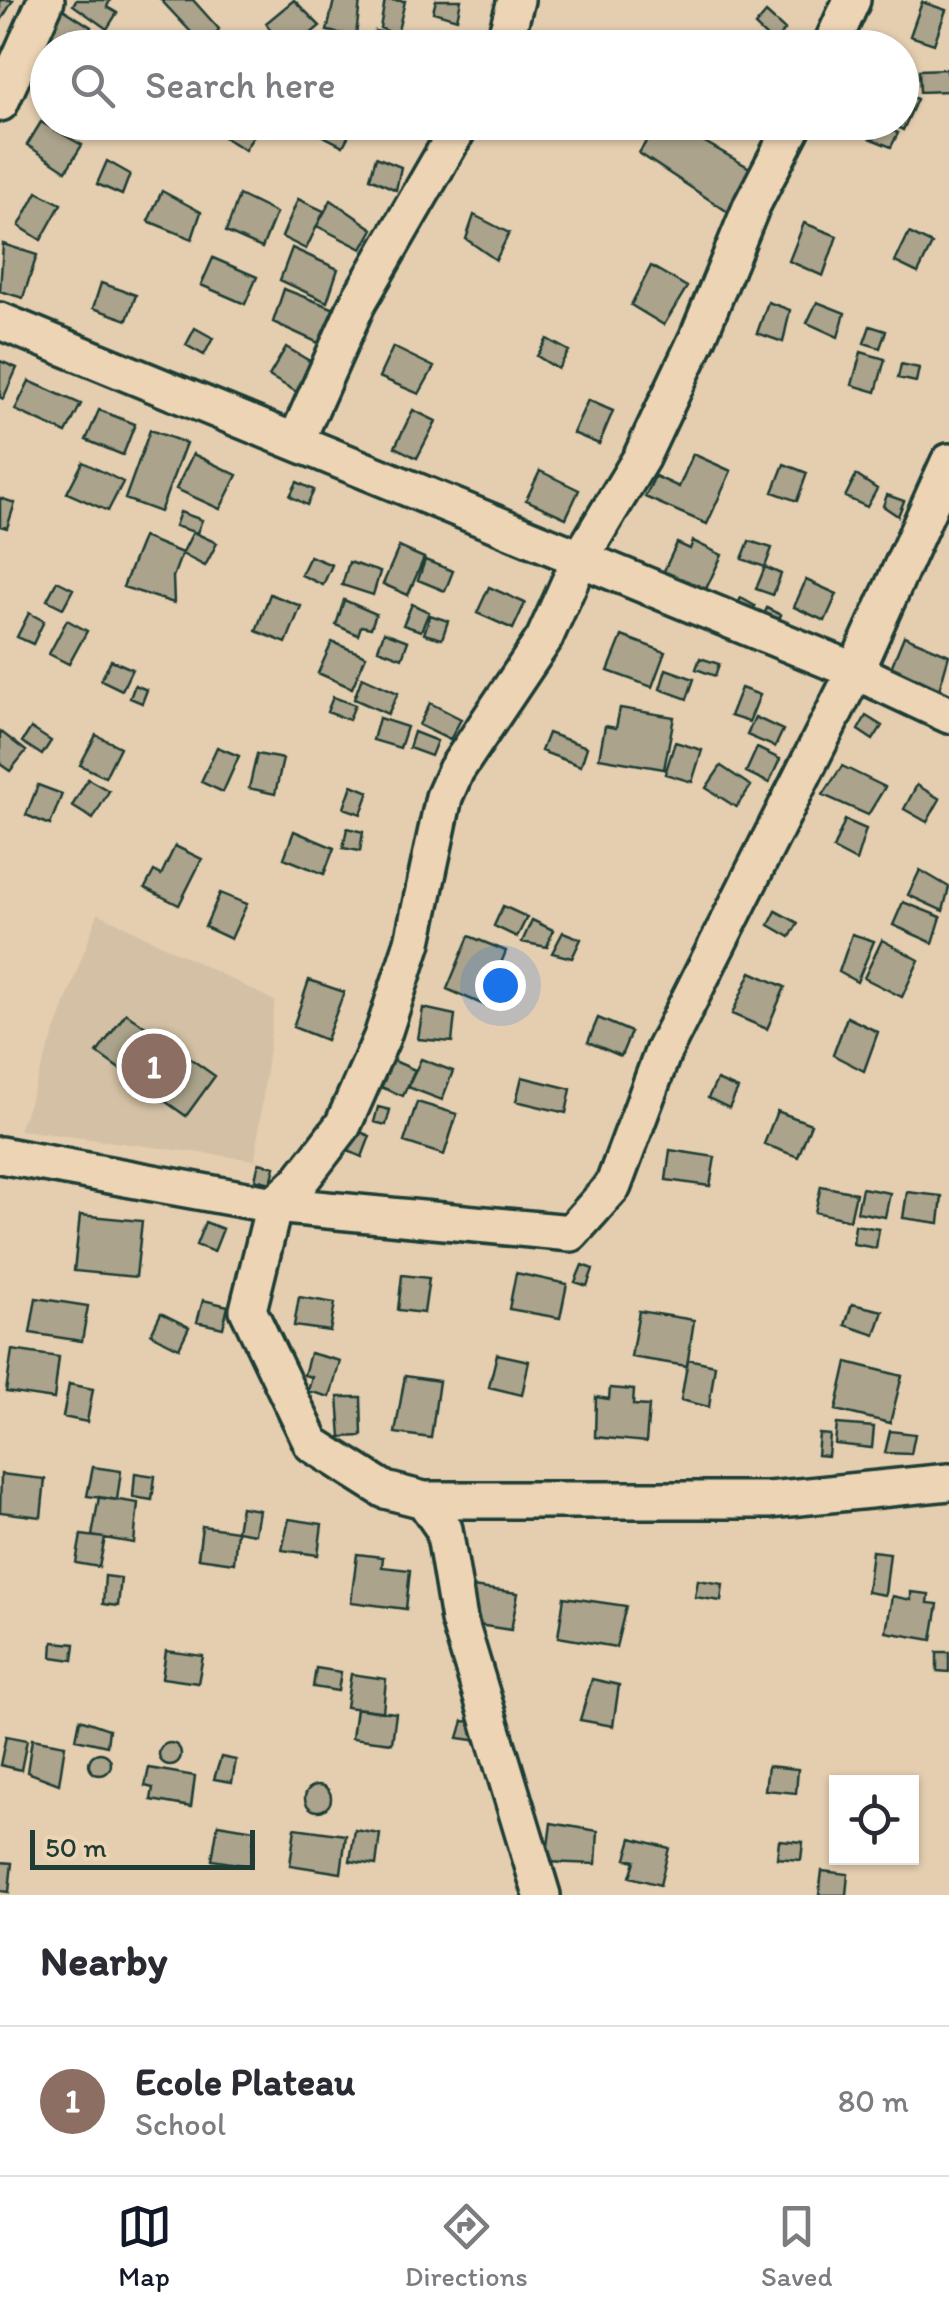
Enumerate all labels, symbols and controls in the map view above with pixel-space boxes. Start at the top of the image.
search box [30,30,919,140]
icon: search [65,58,120,113]
text: Search here [145,62,336,108]
your location [475,960,526,1011]
pin: 1 [122,1028,186,1104]
map controls [829,1775,919,1865]
button: locate [829,1775,919,1865]
scale bar [30,1825,255,1870]
text: 50 m [45,1830,107,1864]
text: Nearby [40,1935,167,1986]
text: Ecole Plateau [135,2059,355,2105]
text: 1 [65,2082,80,2120]
text: 80 m [838,2082,909,2120]
text: School [135,2105,226,2143]
tab: Map [117,2199,172,2293]
tab: Directions [405,2199,528,2293]
tab: Saved [761,2199,832,2293]

